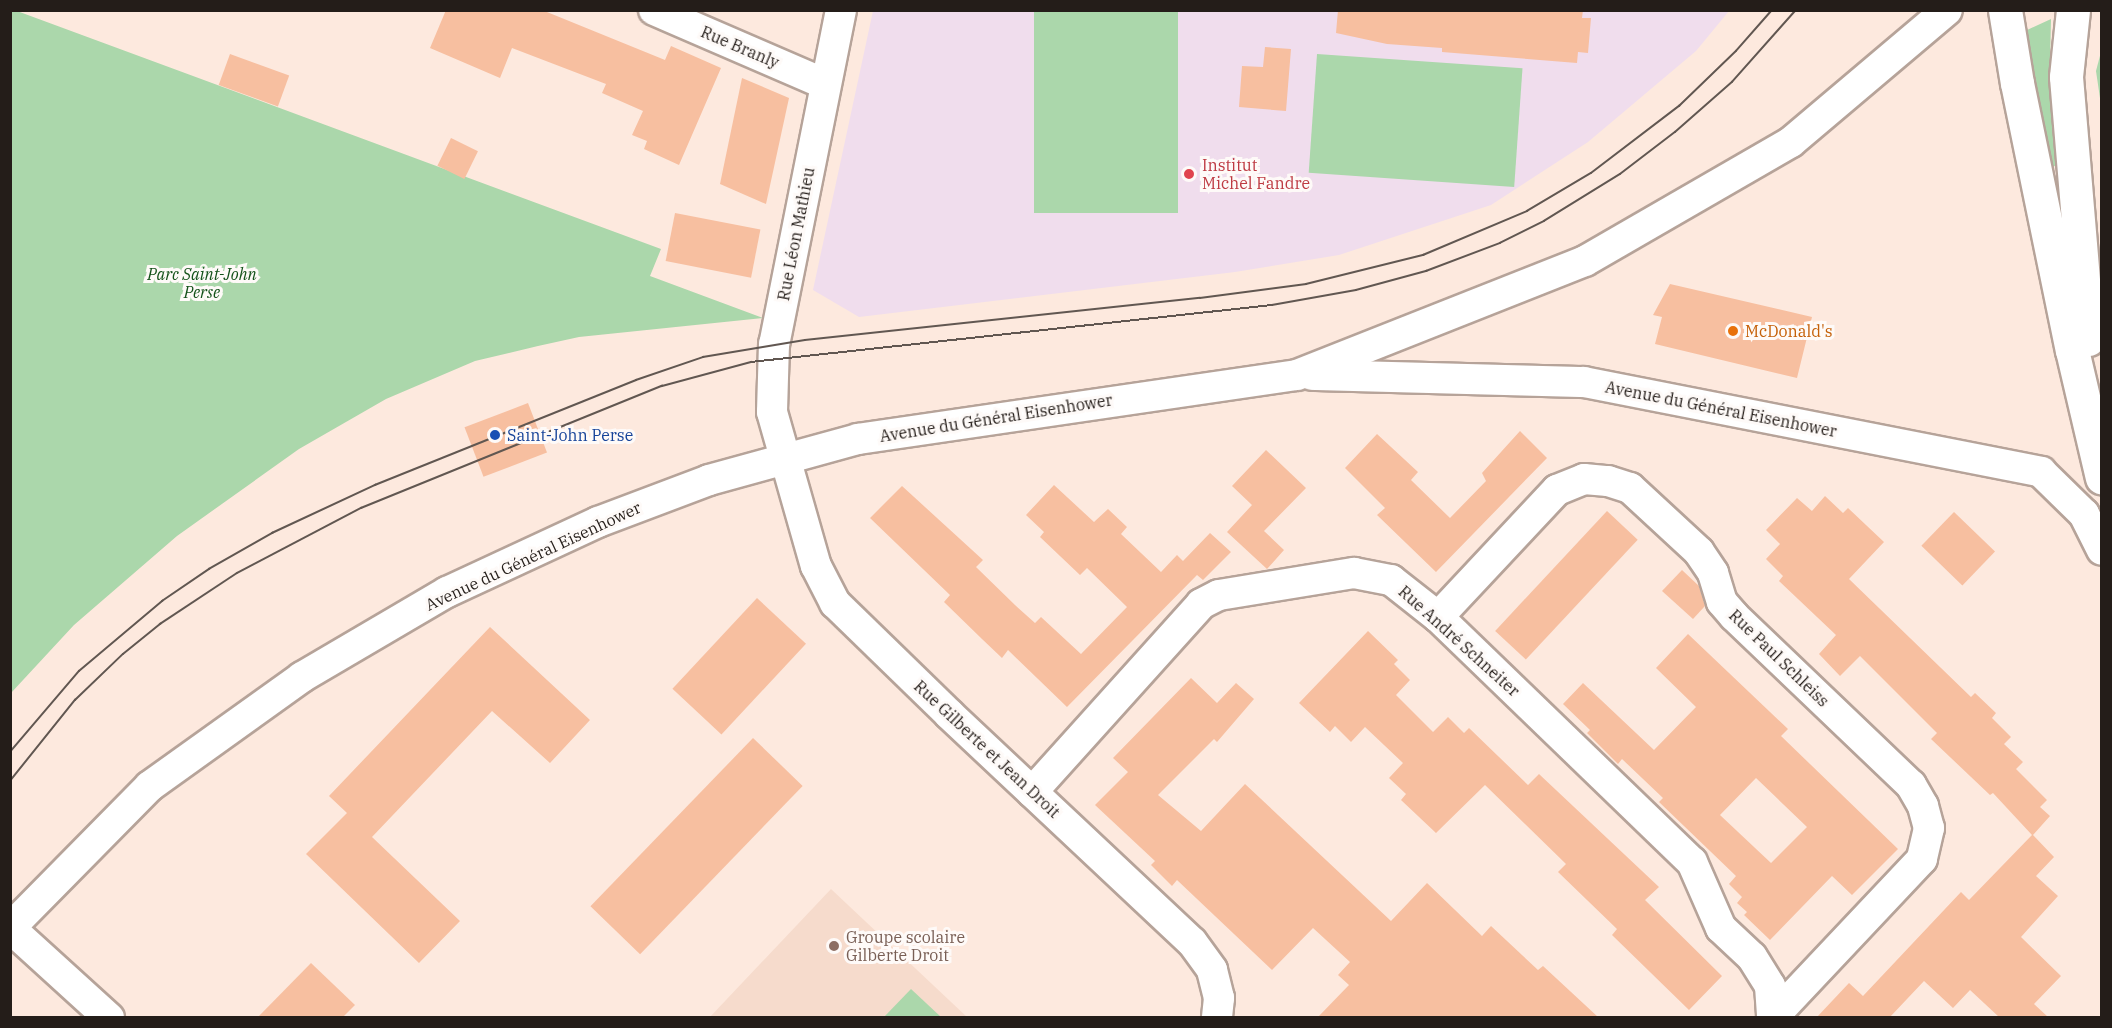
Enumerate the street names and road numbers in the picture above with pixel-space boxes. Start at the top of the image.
street label: Rue Branly [698,22,782,72]
street label: Rue Léon Mathieu [774,166,818,302]
street label: Avenue du Général Eisenhower [1604,377,1838,441]
street label: Avenue du Général Eisenhower [878,390,1114,446]
street label: Avenue du Général Eisenhower [422,498,644,614]
street label: Rue André Schneiter [1395,582,1523,700]
street label: Rue Paul Schleiss [1725,605,1833,711]
street label: Rue Gilberte et Jean Droit [910,676,1064,822]

